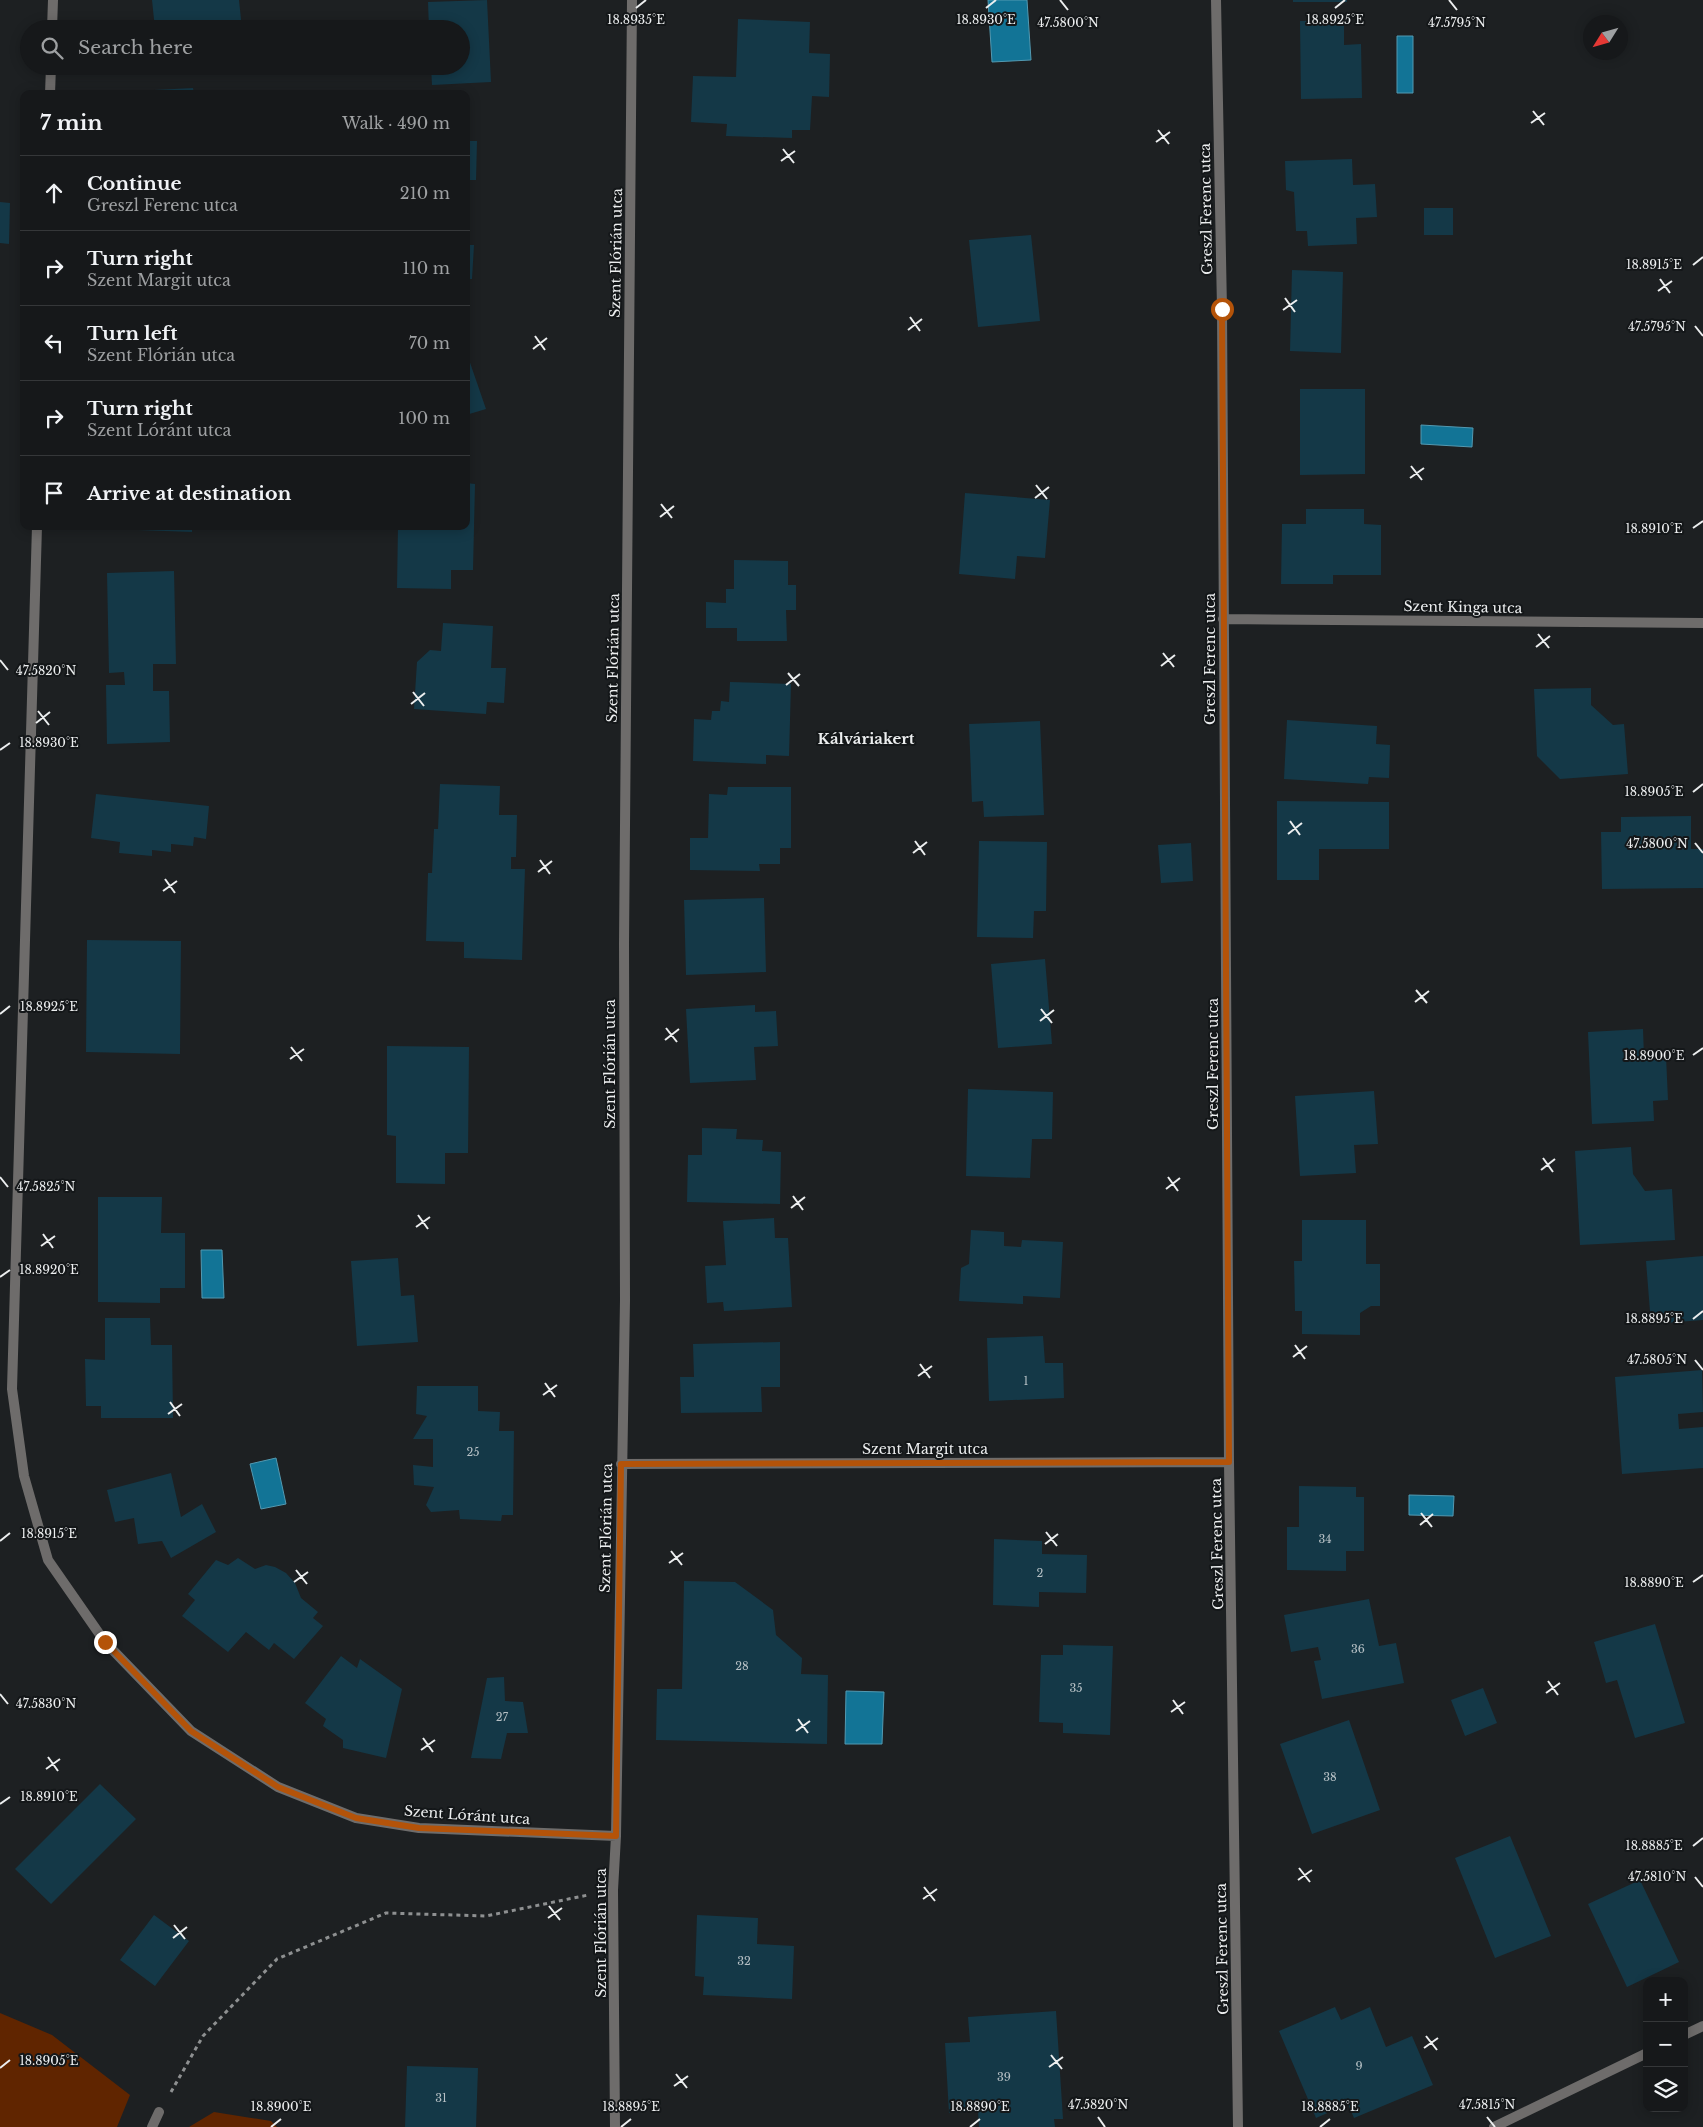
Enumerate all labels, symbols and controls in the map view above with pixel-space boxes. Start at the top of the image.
text: 18.8935°E [607,12,665,27]
text: 18.8930°E [956,12,1016,27]
text: 18.8925°E [1306,12,1364,27]
text: 47.5800°N [1037,15,1099,30]
text: 47.5795°N [1428,15,1486,30]
north arrow [1583,15,1628,60]
search box [20,20,470,75]
icon: search [38,34,66,62]
text: Search here [78,36,193,59]
text: 7 min [40,110,103,136]
text: Walk · 490 m [342,113,450,133]
street label: Greszl Ferenc utca [1196,143,1216,275]
text: Continue [87,172,182,195]
icon: ahead [40,179,68,207]
text: 210 m [400,183,450,203]
street label: Szent Flórián utca [606,188,626,318]
text: Greszl Ferenc utca [87,195,238,215]
text: Turn right [87,247,193,270]
icon: right [40,254,68,282]
text: 18.8915°E [1626,257,1682,272]
text: 110 m [403,258,450,278]
text: Szent Margit utca [87,270,231,290]
route start [1211,298,1234,321]
text: 47.5795°N [1628,319,1686,334]
text: Turn left [87,322,178,345]
icon: left [40,329,68,357]
text: 70 m [409,333,450,353]
text: Szent Flórián utca [87,345,235,365]
text: Turn right [87,397,193,420]
icon: right [40,404,68,432]
text: 100 m [398,408,450,428]
text: Szent Lóránt utca [87,420,231,440]
icon: arrive [40,479,68,507]
text: Arrive at destination [87,482,291,505]
text: 18.8910°E [1625,521,1683,536]
street label: Szent Flórián utca [603,593,623,723]
street label: Greszl Ferenc utca [1201,593,1219,725]
street label: Szent Kinga utca [1403,597,1523,617]
text: 47.5820°N [16,663,76,678]
district label: Kálváriakert [818,729,915,748]
text: 18.8930°E [19,735,79,750]
text: 18.8905°E [1624,784,1684,799]
text: 47.5800°N [1626,836,1688,851]
street label: Greszl Ferenc utca [1204,998,1222,1130]
text: 18.8925°E [20,999,78,1014]
street label: Szent Flórián utca [601,999,619,1129]
text: 18.8900°E [1624,1048,1685,1063]
text: 47.5825°N [17,1179,76,1194]
text: 18.8920°E [19,1262,79,1277]
text: 18.8895°E [1625,1311,1683,1326]
text: 47.5805°N [1627,1352,1687,1367]
house number: 1 [1024,1374,1029,1388]
street label: Szent Margit utca [862,1440,988,1458]
house number: 25 [466,1445,480,1459]
street label: Szent Flórián utca [596,1463,616,1593]
street label: Greszl Ferenc utca [1207,1478,1227,1610]
text: 18.8915°E [21,1526,77,1541]
house number: 34 [1318,1532,1332,1546]
house number: 2 [1037,1566,1044,1580]
text: 18.8890°E [1624,1575,1684,1590]
route end [94,1631,117,1654]
house number: 36 [1351,1642,1365,1656]
house number: 28 [735,1659,749,1673]
house number: 35 [1069,1681,1083,1695]
text: 47.5830°N [16,1696,76,1711]
house number: 27 [496,1710,509,1724]
house number: 38 [1323,1770,1337,1784]
text: 18.8910°E [20,1789,78,1804]
street label: Szent Lóránt utca [403,1802,531,1828]
text: 18.8885°E [1625,1838,1683,1853]
street label: Szent Flórián utca [592,1868,610,1998]
text: 47.5810°N [1628,1869,1686,1884]
street label: Greszl Ferenc utca [1212,1883,1232,2015]
house number: 32 [737,1954,751,1968]
map controls [1643,1977,1688,2112]
button: + [1643,1977,1688,2022]
button: − [1643,2022,1688,2067]
text: 18.8905°E [19,2053,79,2068]
house number: 9 [1355,2059,1363,2073]
button: layers [1643,2067,1688,2112]
house number: 39 [997,2070,1011,2084]
house number: 31 [435,2091,447,2105]
text: 47.5820°N [1068,2097,1128,2112]
text: 47.5815°N [1459,2097,1516,2112]
text: 18.8900°E [251,2099,312,2114]
text: 18.8895°E [602,2099,660,2114]
text: 18.8890°E [950,2099,1010,2114]
text: 18.8885°E [1301,2099,1359,2114]

